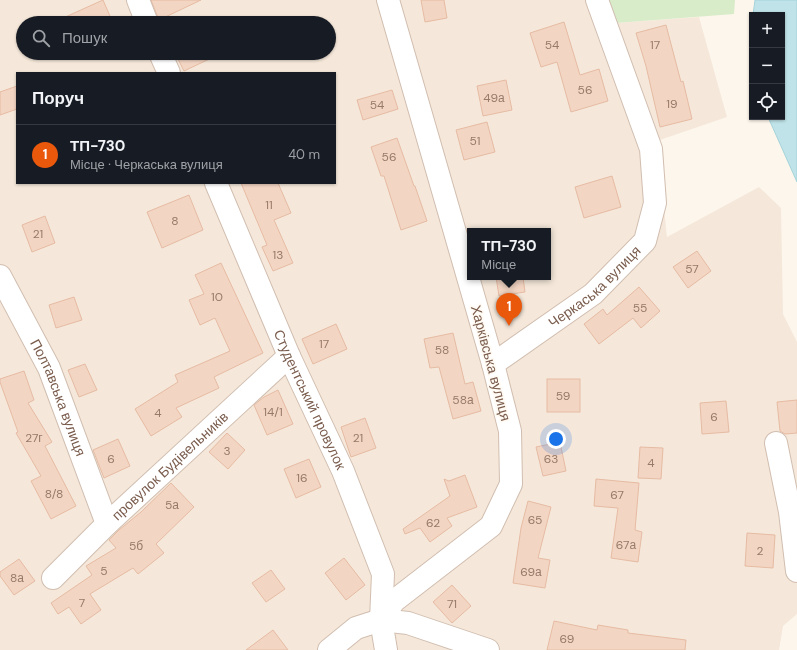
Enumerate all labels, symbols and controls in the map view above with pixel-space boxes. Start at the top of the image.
map controls [749,12,785,120]
button: + [749,12,785,48]
search box [16,16,336,60]
icon: search [30,27,52,49]
text: Пошук [62,28,107,48]
house number: 54 [545,37,559,53]
house number: 17 [650,37,660,53]
button: − [749,48,785,84]
house number: 56 [578,82,592,98]
button: locate [749,84,785,120]
text: Поруч [32,87,84,109]
house number: 49а [483,90,505,106]
house number: 19 [666,96,678,112]
house number: 54 [370,97,384,113]
house number: 51 [469,133,481,149]
text: ТП-730 [70,136,125,156]
text: 1 [43,146,47,163]
text: 40 m [288,146,320,163]
house number: 56 [382,149,396,165]
text: Місце · Черкаська вулиця [70,156,223,173]
house number: 11 [265,197,273,213]
house number: 8 [171,213,179,229]
house number: 21 [33,226,43,242]
popup [467,228,551,280]
text: ТП-730 [481,236,537,256]
street label: Черкаська вулиця [545,242,645,331]
house number: 13 [273,247,283,263]
text: Місце [481,256,516,273]
house number: 57 [685,261,699,277]
house number: 10 [211,289,223,305]
pin: 1 [496,293,522,326]
house number: 55 [633,300,647,316]
street label: Харківська вулиця [467,303,515,423]
street label: Студентський провулок [270,327,350,473]
street label: Полтавська вулиця [26,336,90,458]
house number: 17 [319,336,329,352]
house number: 58 [435,342,449,358]
house number: 59 [556,388,570,404]
house number: 58а [452,392,474,408]
house number: 14/1 [263,404,283,420]
house number: 4 [154,405,162,421]
street label: провулок Будівельників [108,408,232,524]
house number: 6 [710,409,718,425]
your location [546,429,566,449]
house number: 27г [25,430,43,446]
house number: 21 [353,430,363,446]
house number: 3 [223,443,231,459]
house number: 6 [107,451,115,467]
house number: 63 [544,451,558,467]
house number: 4 [647,455,655,471]
house number: 16 [296,470,308,486]
house number: 8/8 [45,486,63,502]
house number: 67 [610,487,624,503]
house number: 5а [165,497,179,513]
house number: 65 [528,512,542,528]
house number: 62 [426,515,440,531]
house number: 67а [616,537,636,553]
house number: 5б [129,538,143,554]
house number: 2 [757,543,764,559]
house number: 5 [100,563,108,579]
house number: 69а [520,564,542,580]
house number: 8а [10,570,24,586]
house number: 7 [79,595,85,611]
house number: 71 [447,596,457,612]
house number: 69 [560,631,574,647]

